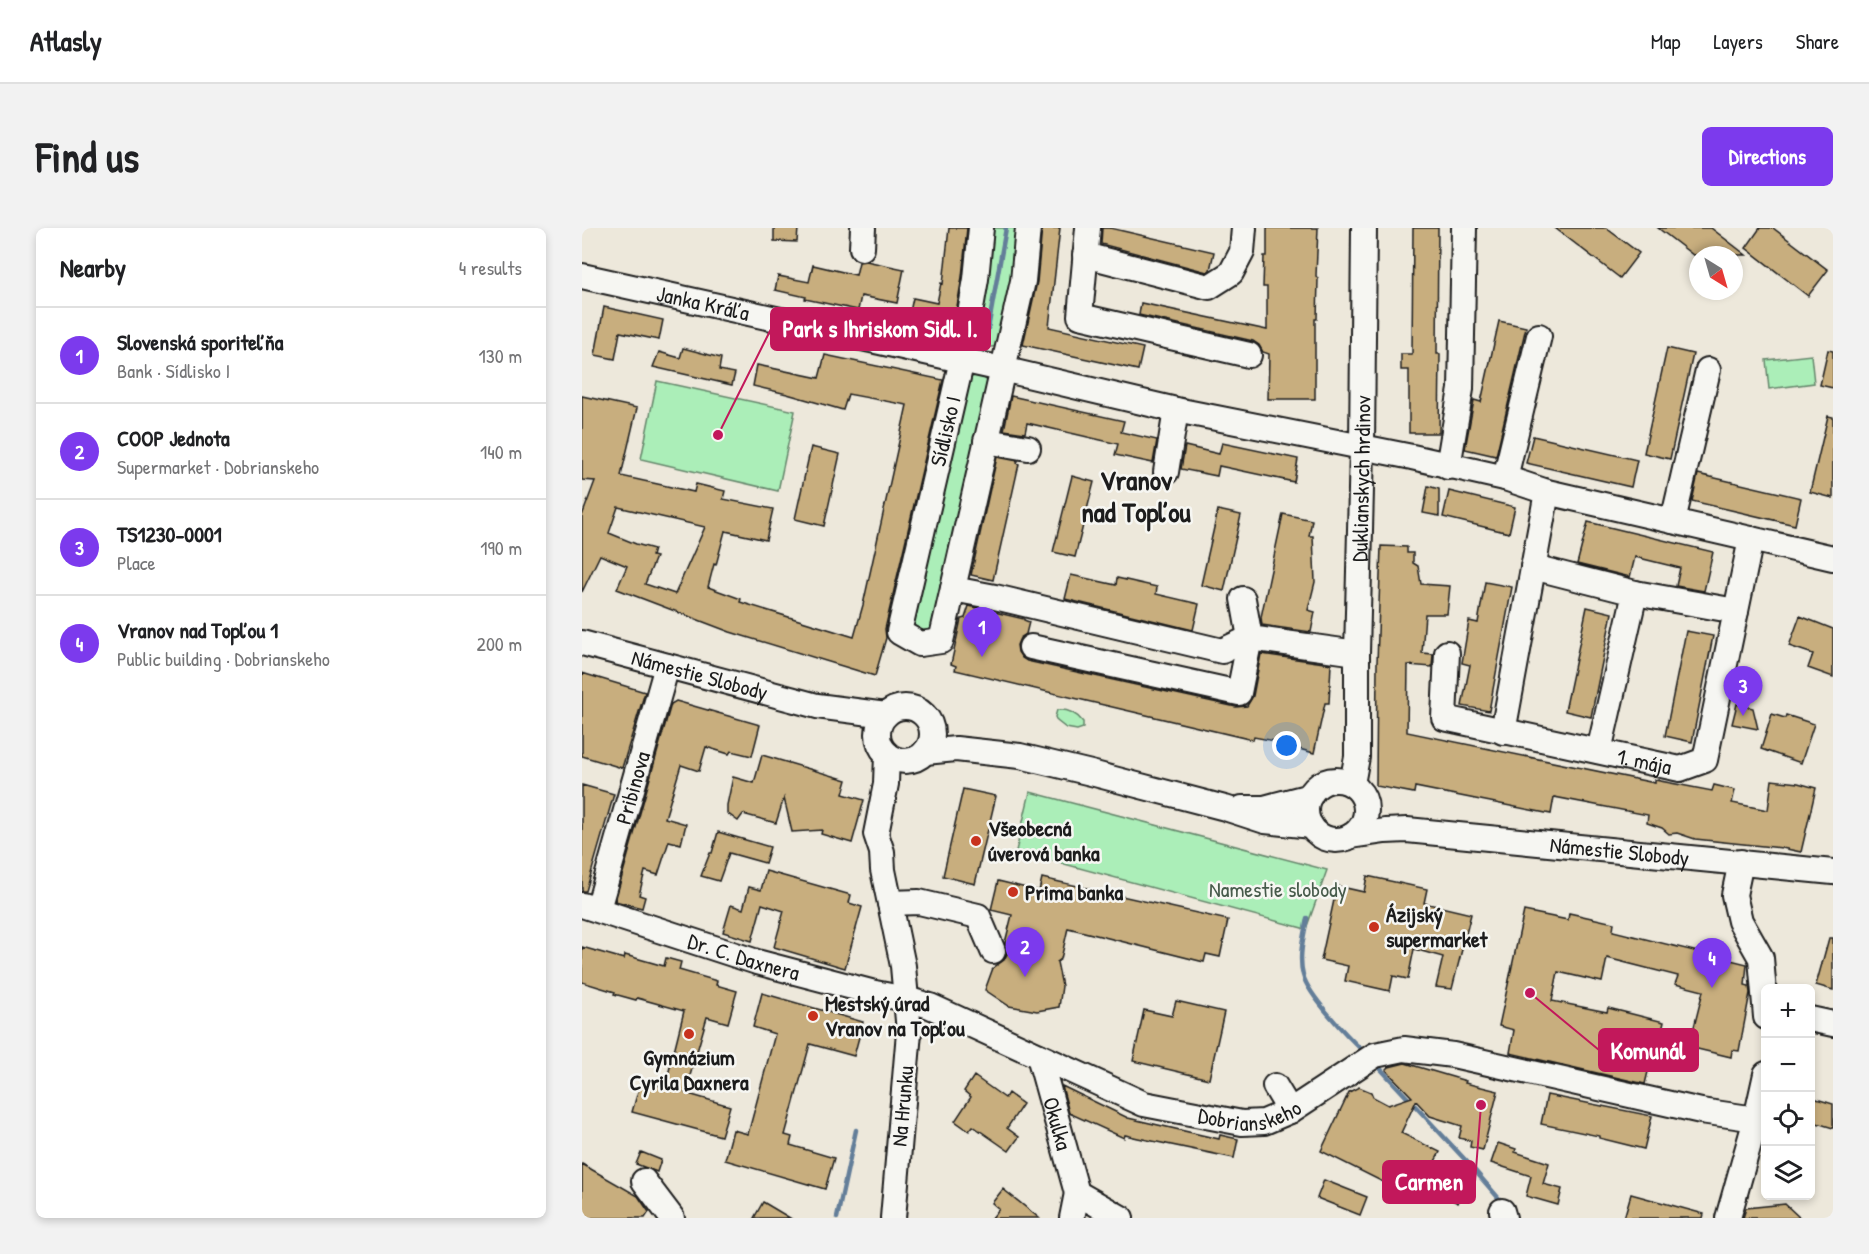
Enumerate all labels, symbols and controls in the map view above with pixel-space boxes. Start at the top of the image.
text: Atlasly [30,22,102,60]
text: Map [1651,27,1680,56]
text: Layers [1713,27,1763,56]
text: Share [1796,27,1839,56]
button: Directions [1702,127,1833,186]
text: Find us [36,128,139,185]
north arrow [1689,246,1743,300]
text: Nearby [60,250,126,285]
text: 4 results [459,254,522,281]
street label: Janka Kráľa [654,278,753,328]
callout: Park s Ihriskom Sidl. I. [771,308,990,350]
text: Park s Ihriskom Sidl. I. [782,312,978,344]
text: Slovenská sporiteľňa [117,327,283,357]
text: 1 [76,342,83,369]
text: 130 m [479,342,522,369]
text: Bank · Sídlisko I [117,357,230,384]
street label: Sídlisko I [922,393,968,469]
street label: Duklianskych hrdinov [1344,395,1377,562]
text: COOP Jednota [117,423,230,453]
text: 2 [75,438,84,465]
text: 140 m [480,438,522,465]
text: Supermarket · Dobrianskeho [117,453,319,480]
district label: Vranov nad Topľou [1081,461,1192,532]
text: TS1230-0001 [117,519,222,549]
text: 3 [75,534,84,561]
text: 190 m [480,534,522,561]
text: Place [117,549,156,576]
pin: 1 [962,608,1002,657]
text: Vranov nad Topľou 1 [117,615,278,645]
text: 4 [76,630,83,657]
text: 200 m [477,630,522,657]
street label: Námestie Slobody [629,642,771,707]
text: Public building · Dobrianskeho [117,645,330,672]
pin: 3 [1724,666,1762,716]
your location [1272,731,1301,760]
street label: 1. mája [1614,741,1675,782]
street label: Pribinova [608,748,657,828]
place label: Všeobecná úverová banka [988,813,1100,868]
street label: Námestie Slobody [1549,829,1691,873]
marker: Všeobecná úverová banka [969,834,983,848]
park label: Namestie slobody [1209,874,1347,904]
place label: Prima banka [1025,877,1123,907]
marker: Prima banka [1006,885,1020,899]
place label: Ázijský supermarket [1386,899,1489,955]
marker: Ázijský supermarket [1367,920,1381,934]
street label: Dr. C. Daxnera [684,926,803,988]
pin: 2 [1006,928,1044,977]
pin: 4 [1692,938,1732,988]
map controls [1761,984,1815,1200]
button: + [1761,984,1815,1038]
place label: Mestský úrad Vranov na Topľou [825,988,965,1044]
marker: Mestský úrad Vranov na Topľou [806,1009,820,1023]
marker: Gymnázium Cyrila Daxnera [682,1027,696,1041]
callout: Komunál [1599,1029,1698,1071]
text: Komunál [1611,1034,1686,1066]
button: − [1761,1038,1815,1092]
place label: Gymnázium Cyrila Daxnera [629,1042,749,1098]
street label: Na Hrunku [884,1064,920,1148]
button: locate [1761,1092,1815,1146]
street label: Dobrianskeho [1196,1093,1307,1138]
street label: Okulka [1036,1094,1079,1154]
button: layers [1761,1146,1815,1200]
callout: Carmen [1383,1161,1475,1203]
text: Carmen [1395,1165,1463,1197]

